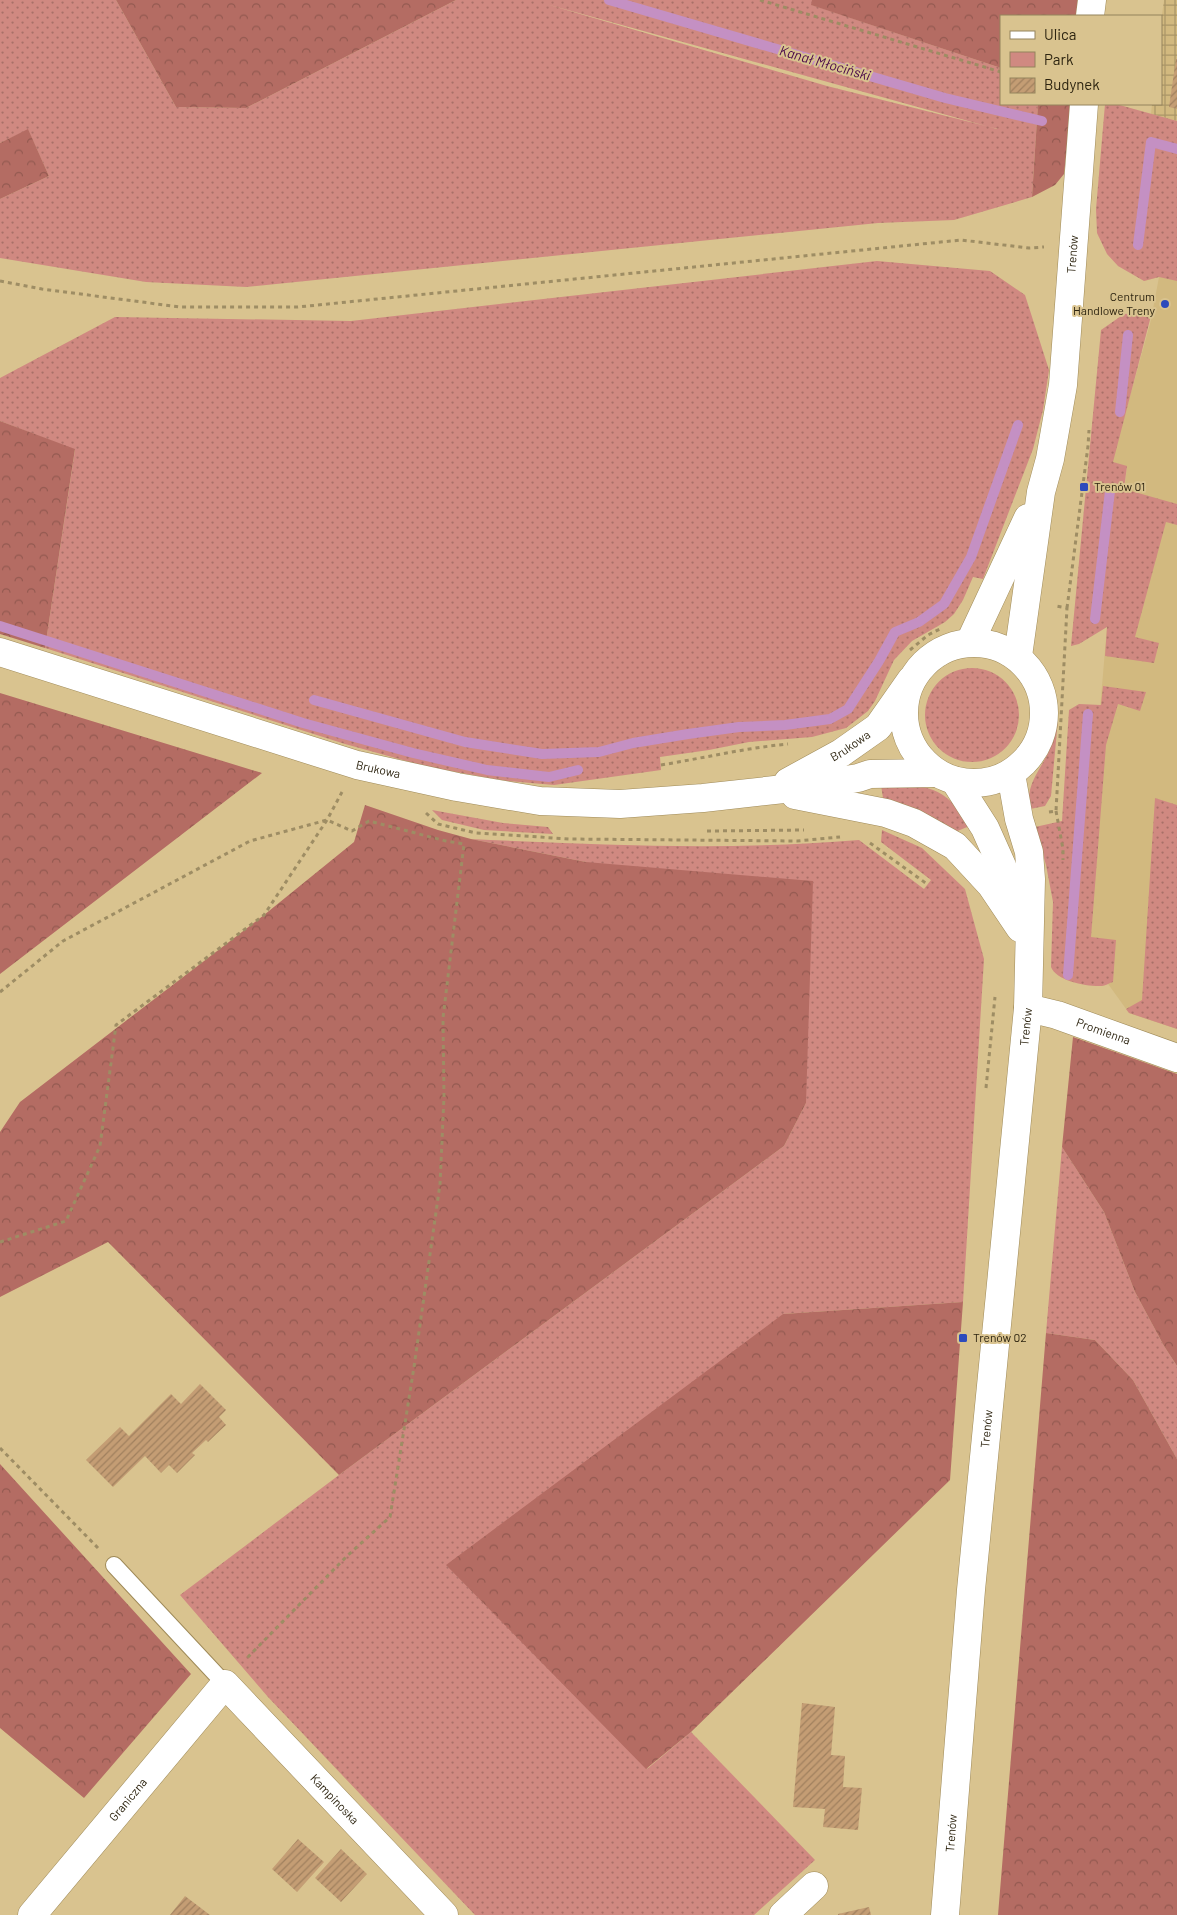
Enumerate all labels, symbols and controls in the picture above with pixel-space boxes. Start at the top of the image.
legend [1000,15,1162,105]
text: Ulica [1044,25,1076,43]
water label: Kanał Młociński [778,41,873,84]
text: Park [1044,50,1074,68]
text: Budynek [1044,75,1100,93]
street label: Trenów [1063,234,1080,274]
place label: Centrum Handlowe Treny [1073,289,1155,317]
marker: Centrum Handlowe Treny [1159,298,1171,310]
place label: Trenów 01 [1094,479,1145,493]
marker: Trenów 01 [1078,481,1090,493]
street label: Brukowa [828,727,872,764]
street label: Brukowa [355,757,402,780]
street label: Trenów [1016,1007,1034,1046]
street label: Promienna [1075,1015,1133,1047]
place label: Trenów 02 [973,1330,1027,1344]
marker: Trenów 02 [957,1332,969,1344]
street label: Trenów [977,1409,995,1448]
street label: Kampinoska [308,1771,362,1827]
street label: Graniczna [105,1775,149,1824]
street label: Trenów [942,1813,959,1853]

